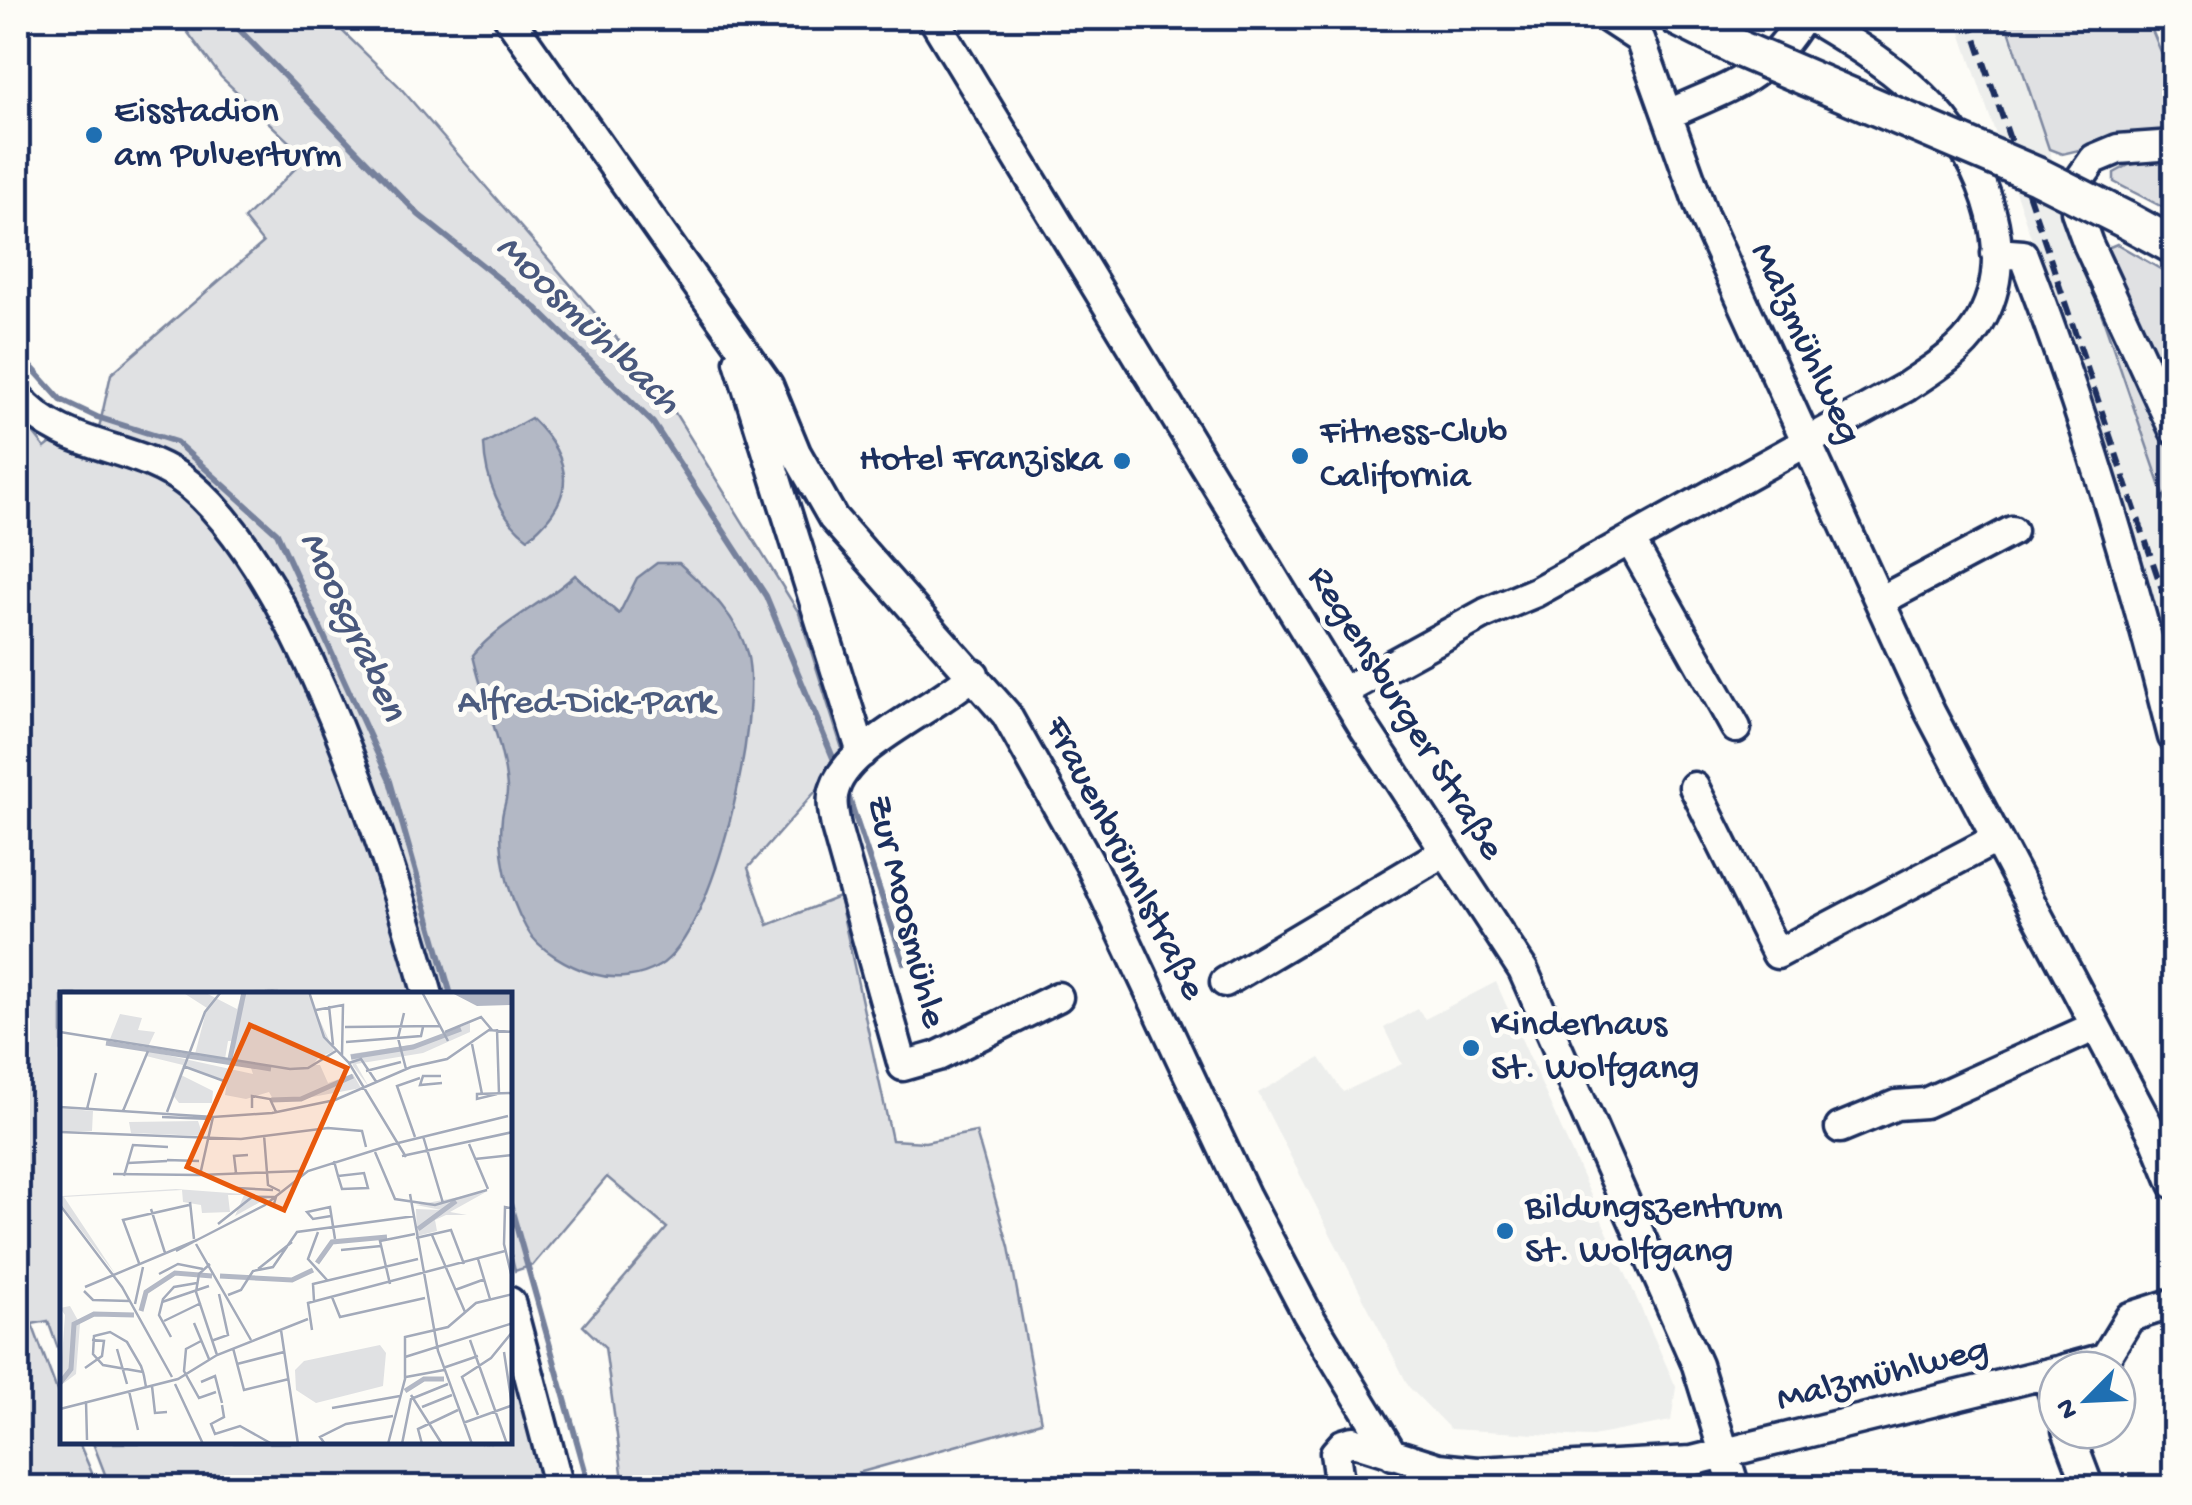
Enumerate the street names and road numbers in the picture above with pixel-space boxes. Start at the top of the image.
street label: Malzmühlweg [1738,236,1870,452]
street label: Regensburger Straße [1296,559,1512,869]
street label: Frauenbrünnlstraße [1032,709,1214,1008]
street label: Zur Moosmühle [854,791,954,1033]
street label: Malzmühlweg [1772,1328,1994,1424]

